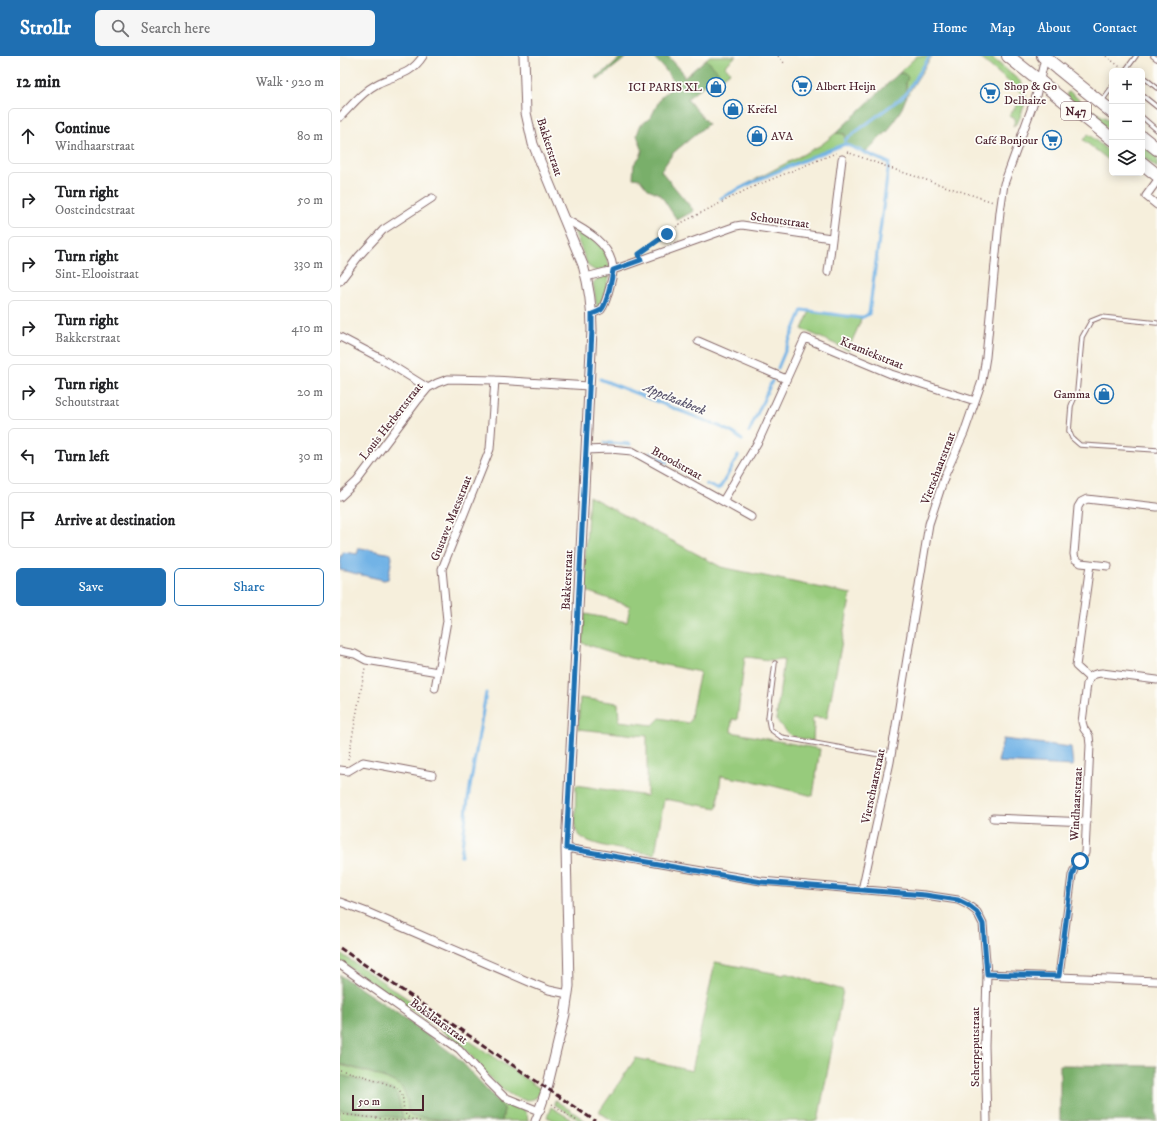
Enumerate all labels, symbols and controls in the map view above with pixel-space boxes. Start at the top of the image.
search box [95,10,375,46]
text: Strollr [20,17,71,40]
icon: search [109,17,131,39]
text: Search here [141,19,210,38]
text: Home [933,19,967,37]
text: Map [989,19,1015,37]
text: About [1037,19,1071,37]
text: Contact [1093,19,1137,37]
map controls [1109,68,1145,176]
button: + [1109,68,1145,104]
text: 12 min [16,71,60,93]
text: Walk · 920 m [256,74,324,90]
supermarket icon: Albert Heijn [791,75,813,97]
shop icon: ICI PARIS XL [705,76,727,98]
place label: Albert Heijn [816,79,877,94]
place label: Shop & Go Delhaize [1004,79,1057,108]
place label: ICI PARIS XL [628,80,702,95]
supermarket icon: Shop & Go Delhaize [979,82,1001,104]
shop icon: Krëfel [722,98,744,120]
place label: Krëfel [747,102,778,117]
road number: N47 [1061,102,1091,120]
button: − [1109,104,1145,140]
street label: Bakkerstraat [533,116,566,178]
text: Continue [55,119,110,138]
icon: ahead [17,125,39,147]
shop icon: AVA [746,125,768,147]
text: 80 m [297,128,323,144]
place label: AVA [771,129,793,144]
supermarket icon: Café Bonjour [1041,129,1063,151]
place label: Café Bonjour [975,133,1039,148]
text: Windhaarstraat [55,138,135,154]
button: layers [1109,140,1145,176]
text: Turn right [55,183,118,202]
icon: right [17,189,39,211]
text: 50 m [297,192,323,208]
text: Oosteindestraat [55,202,135,218]
street label: Schoutstraat [749,209,811,232]
route end [658,225,676,243]
text: Turn right [55,247,118,266]
icon: right [17,253,39,275]
text: 330 m [294,256,323,272]
text: Sint-Elooistraat [55,266,139,282]
text: Turn right [55,311,118,330]
icon: right [17,317,39,339]
text: 410 m [291,320,323,336]
text: Bakkerstraat [55,330,120,346]
street label: Kramiekstraat [838,334,906,373]
text: Turn right [55,375,118,394]
water label: Appelzakbeek [639,378,709,419]
street label: Louis Herbertstraat [356,379,426,463]
icon: right [17,381,39,403]
shop icon: Gamma [1093,383,1115,405]
text: 20 m [297,384,323,400]
place label: Gamma [1053,387,1091,402]
text: Schoutstraat [55,394,120,410]
street label: Vierschaarstraat [917,430,959,508]
street label: Broodstraat [649,443,705,484]
icon: left [17,445,39,467]
text: Turn left [55,447,109,466]
text: 30 m [299,448,323,464]
street label: Gustave Maesstraat [427,473,476,563]
icon: arrive [17,509,39,531]
text: Arrive at destination [55,511,175,530]
street label: Bakkerstraat [558,549,577,611]
button: Save [16,568,166,606]
button: Share [174,568,324,606]
street label: Vierschaarstraat [858,747,889,826]
street label: Windhaarstraat [1067,767,1086,842]
route start [1071,852,1089,870]
street label: Bokslaarstraat [407,995,471,1048]
street label: Scherpeputstraat [968,1007,983,1087]
scale bar [352,1093,424,1112]
text: 50 m [358,1095,380,1109]

